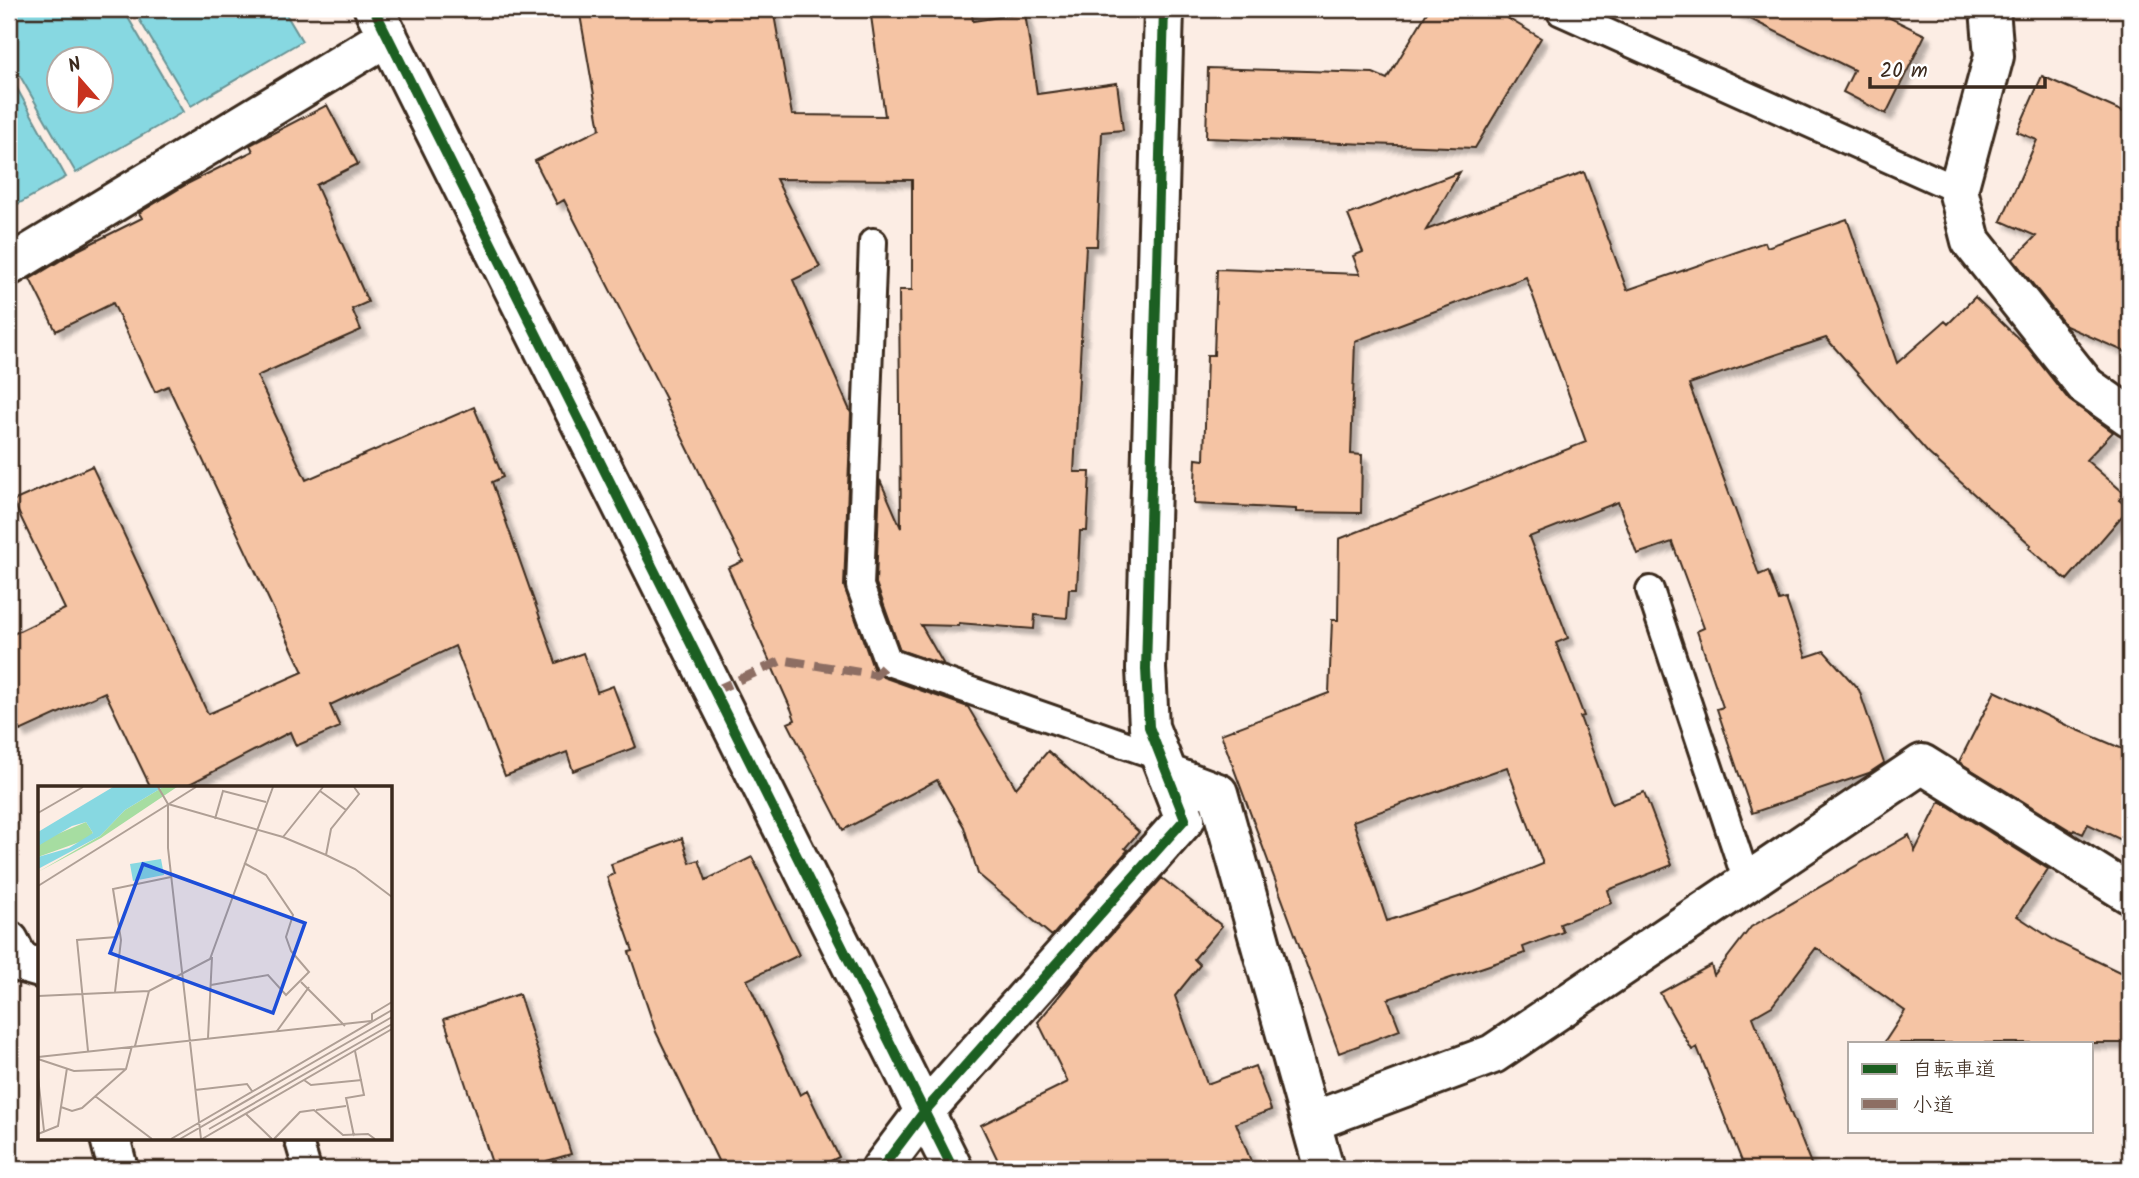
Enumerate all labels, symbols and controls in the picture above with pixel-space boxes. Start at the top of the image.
north arrow [46,46,116,116]
scale bar [1870,46,2044,90]
text: N [64,50,86,82]
text: 20 m [1880,55,1928,88]
inset map [38,786,392,1140]
legend [1848,1042,2094,1132]
text: 自転車道 [1912,1054,1996,1087]
text: 小道 [1912,1090,1954,1123]

